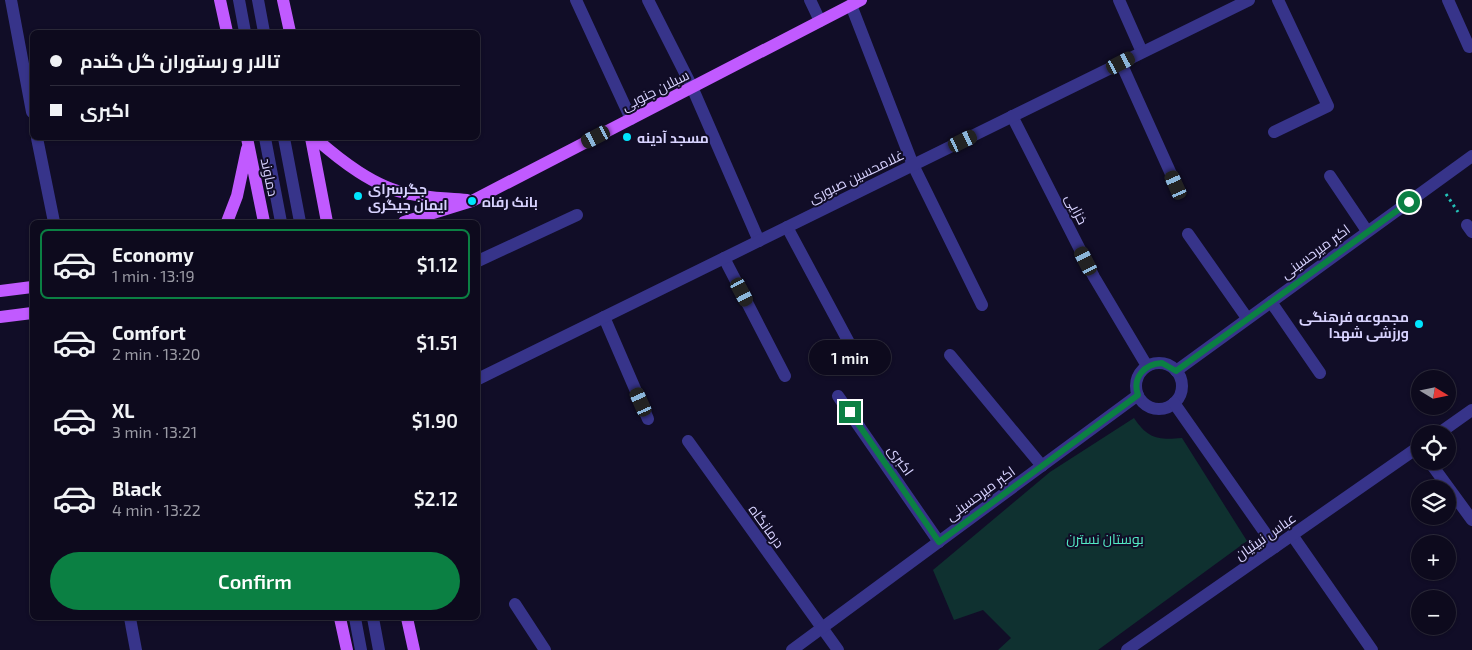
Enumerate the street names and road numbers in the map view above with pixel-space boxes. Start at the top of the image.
street label: سبلان جنوبی [618,66,692,114]
street label: غلامحسین صبوری [805,146,907,206]
street label: دماوند [258,156,282,198]
street label: خزایی [1062,191,1092,227]
street label: اکبر میرحسینی [1277,220,1353,282]
street label: اکبری [884,441,918,479]
street label: اکبر میرحسینی [942,462,1018,524]
street label: درمانگاه [746,501,788,551]
street label: عباس نبیئیان [1231,509,1299,563]

